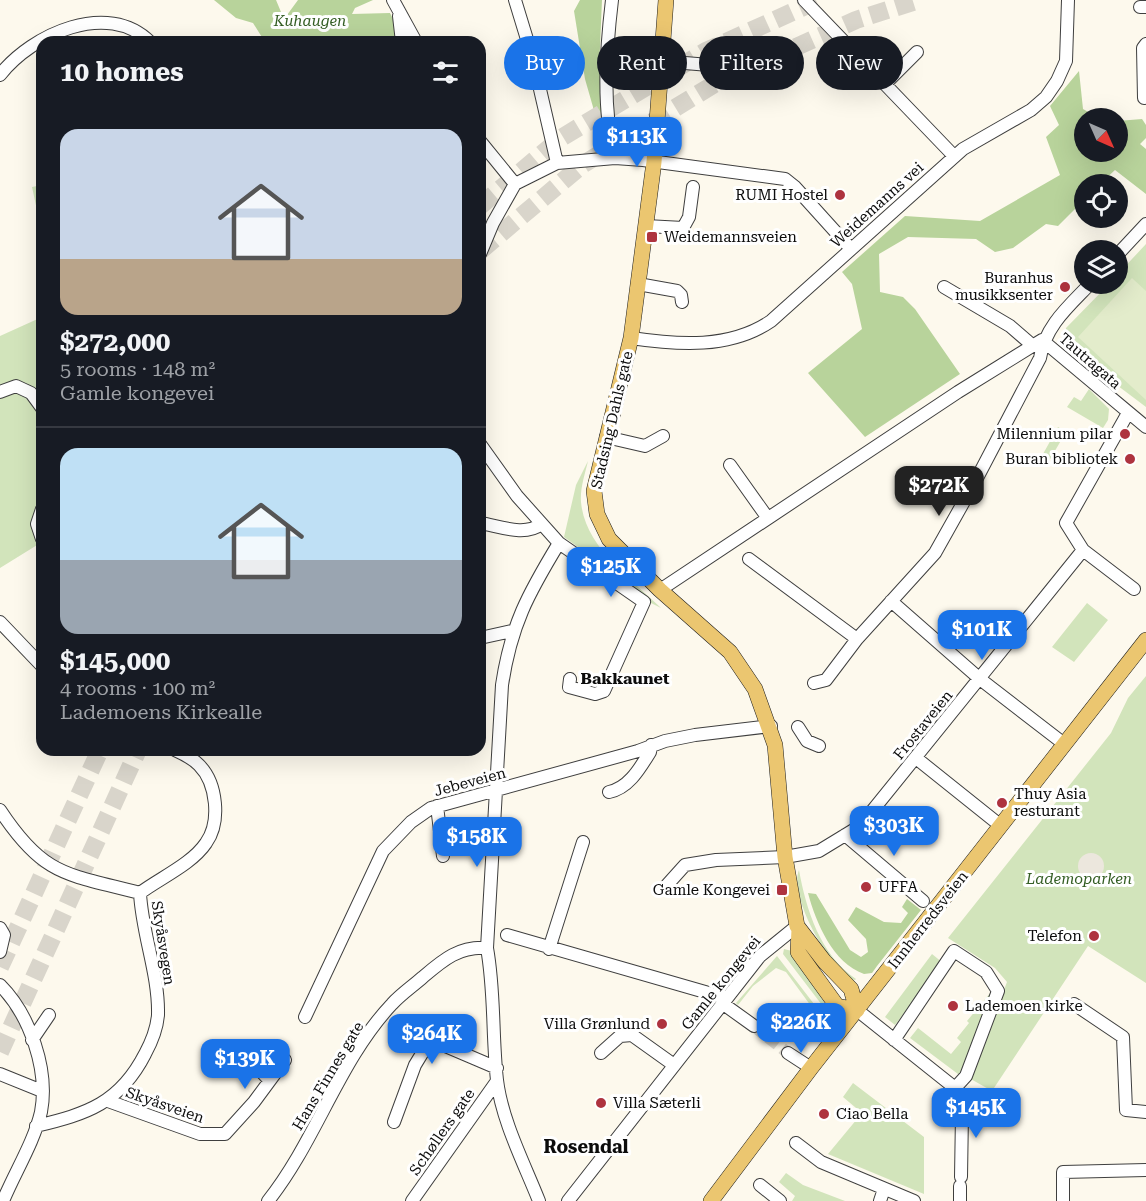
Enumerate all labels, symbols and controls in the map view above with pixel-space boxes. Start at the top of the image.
park label: Kuhaugen [273,12,346,30]
chip: Buy [504,36,585,90]
chip: Rent [597,36,687,90]
chip: Filters [699,36,804,90]
chip: New [816,36,903,90]
icon: filters [429,56,462,89]
text: 10 homes [60,57,184,87]
north arrow [1074,108,1128,162]
map controls [1074,108,1128,294]
pin: $113K [595,117,679,168]
text: $113K [607,124,667,148]
street label: Weidemanns vei [827,158,927,251]
icon: home [207,168,315,276]
button: locate [1074,174,1128,228]
place label: RUMI Hostel [735,186,828,204]
marker: RUMI Hostel [833,188,847,202]
place label: Weidemannsveien [664,228,797,246]
marker: Weidemannsveien [645,230,659,244]
button: layers [1074,240,1128,294]
place label: Buranhus musikksenter [955,269,1053,304]
marker: Buranhus musikksenter [1058,280,1072,294]
text: $272,000 [60,327,170,357]
street label: Tautragata [1055,329,1125,393]
street label: Stadsing Dahls gate [587,349,637,491]
text: 5 rooms · 148 m² [60,357,215,381]
text: Gamle kongevei [60,381,214,405]
place label: Milennium pilar [997,425,1113,443]
marker: Milennium pilar [1118,427,1132,441]
place label: Buran bibliotek [1005,450,1118,468]
marker: Buran bibliotek [1123,452,1137,466]
pin: $272K [897,466,981,517]
text: $272K [909,473,969,497]
icon: home [207,487,315,595]
pin: $125K [569,547,653,598]
text: $125K [581,554,641,578]
pin: $101K [940,610,1024,661]
text: $101K [952,617,1012,641]
text: $145,000 [60,646,170,676]
district label: Bakkaunet [580,669,670,688]
text: 4 rooms · 100 m² [60,676,215,700]
street label: Frostaveien [890,687,957,763]
text: Lademoens Kirkealle [60,700,262,724]
street label: Jebeveien [432,764,508,800]
place label: Thuy Asia resturant [1014,785,1086,820]
marker: Thuy Asia resturant [995,796,1009,810]
pin: $303K [852,806,936,857]
text: $303K [864,813,924,837]
pin: $158K [435,817,519,868]
text: $158K [447,824,507,848]
street label: Innherredsveien [884,867,972,972]
park label: Lademoparken [1025,870,1132,888]
place label: UFFA [878,878,919,896]
marker: UFFA [859,880,873,894]
place label: Gamle Kongevei [653,881,770,899]
marker: Gamle Kongevei [775,883,789,897]
street label: Skyåsvegen [147,900,179,987]
place label: Telefon [1027,927,1082,945]
marker: Telefon [1087,929,1101,943]
street label: Gamle kongevei [678,932,765,1034]
place label: Lademoen kirke [965,997,1083,1015]
marker: Lademoen kirke [946,999,960,1013]
pin: $226K [759,1003,843,1054]
text: $226K [771,1010,831,1034]
pin: $264K [390,1014,474,1065]
place label: Villa Grønlund [544,1015,650,1033]
marker: Villa Grønlund [655,1017,669,1031]
street label: Hans Finnes gate [289,1019,367,1133]
text: $264K [402,1021,462,1045]
pin: $139K [203,1039,287,1090]
text: $139K [215,1046,275,1070]
street label: Skyåsveien [123,1083,207,1127]
street label: Schøllers gate [405,1085,479,1179]
pin: $145K [934,1088,1018,1139]
place label: Villa Sæterli [613,1094,701,1112]
text: $145K [946,1095,1006,1119]
marker: Villa Sæterli [594,1096,608,1110]
place label: Ciao Bella [836,1105,908,1123]
marker: Ciao Bella [817,1107,831,1121]
district label: Rosendal [544,1136,629,1157]

